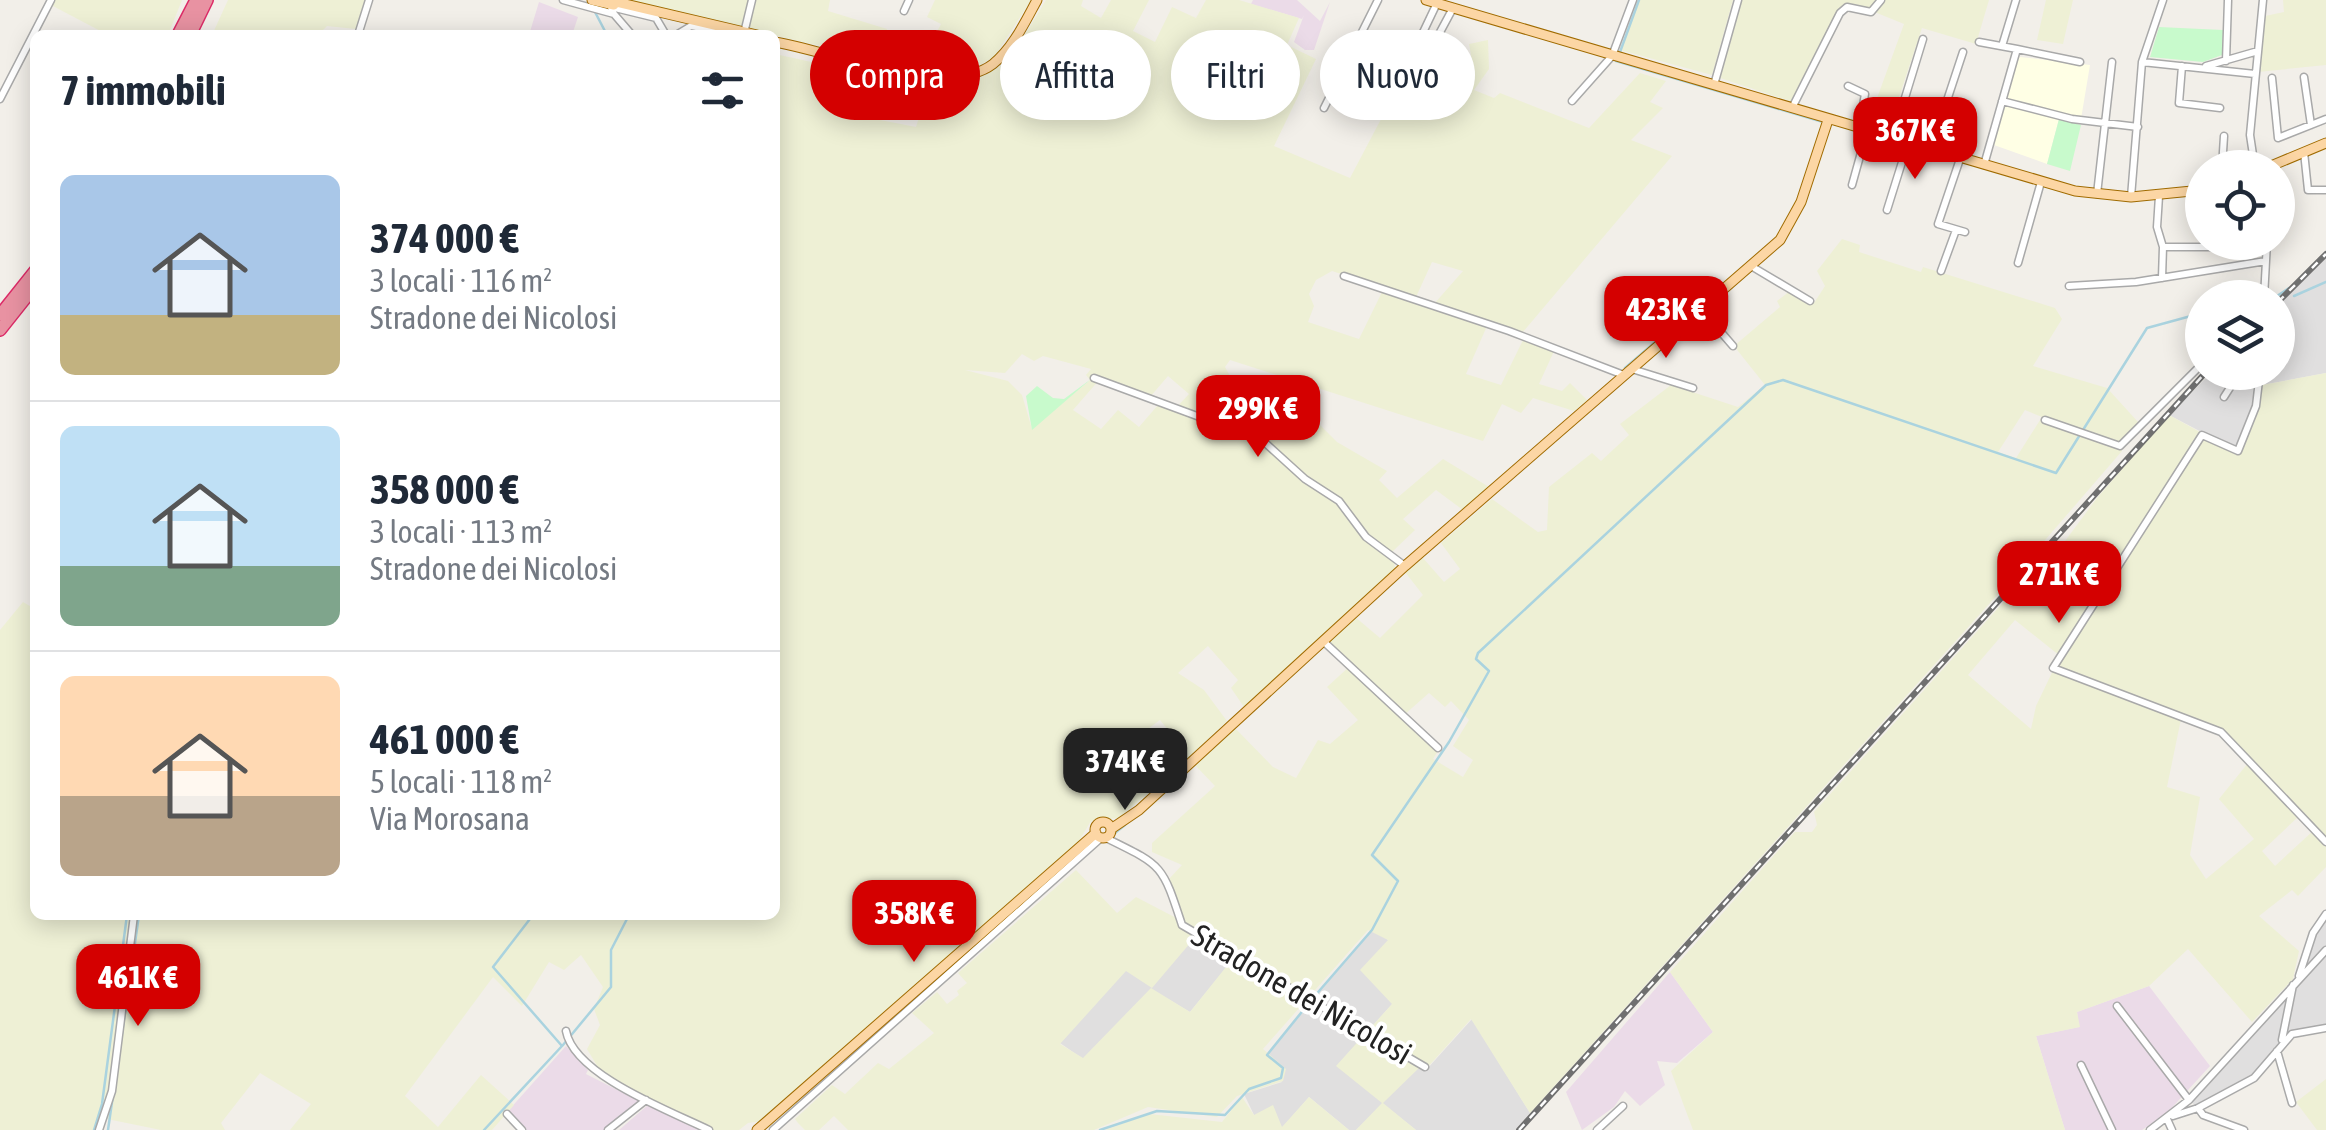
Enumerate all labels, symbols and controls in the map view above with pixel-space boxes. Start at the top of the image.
chip: Compra [810,30,980,120]
chip: Affitta [1000,30,1151,120]
chip: Filtri [1171,30,1300,120]
chip: Nuovo [1320,30,1475,120]
icon: filters [695,63,750,118]
text: 7 immobili [60,66,226,114]
pin: 367K € [1834,97,1996,182]
text: 367K € [1875,111,1955,148]
map controls [2185,150,2295,390]
button: locate [2185,150,2295,260]
text: 374 000 € [370,214,519,262]
icon: home [140,215,260,335]
text: 3 locali · 116 m² [370,262,552,299]
pin: 423K € [1585,276,1747,361]
button: layers [2185,280,2295,390]
text: 423K € [1626,290,1706,327]
text: Stradone dei Nicolosi [370,299,617,336]
pin: 299K € [1177,375,1339,460]
text: 299K € [1218,389,1298,426]
text: 358 000 € [370,465,519,513]
icon: home [140,466,260,586]
text: 3 locali · 113 m² [370,513,552,550]
pin: 271K € [1978,541,2140,626]
text: Stradone dei Nicolosi [370,550,617,587]
text: 271K € [2019,555,2099,592]
text: 461 000 € [370,715,519,763]
icon: home [140,716,260,836]
pin: 374K € [1044,728,1206,813]
text: 374K € [1085,742,1165,779]
text: 5 locali · 118 m² [370,763,552,800]
text: Via Morosana [370,800,530,837]
pin: 358K € [833,880,995,965]
text: 358K € [874,894,954,931]
street label: Stradone dei Nicolosi [1186,916,1418,1072]
pin: 461K € [57,944,219,1029]
text: 461K € [98,958,178,995]

